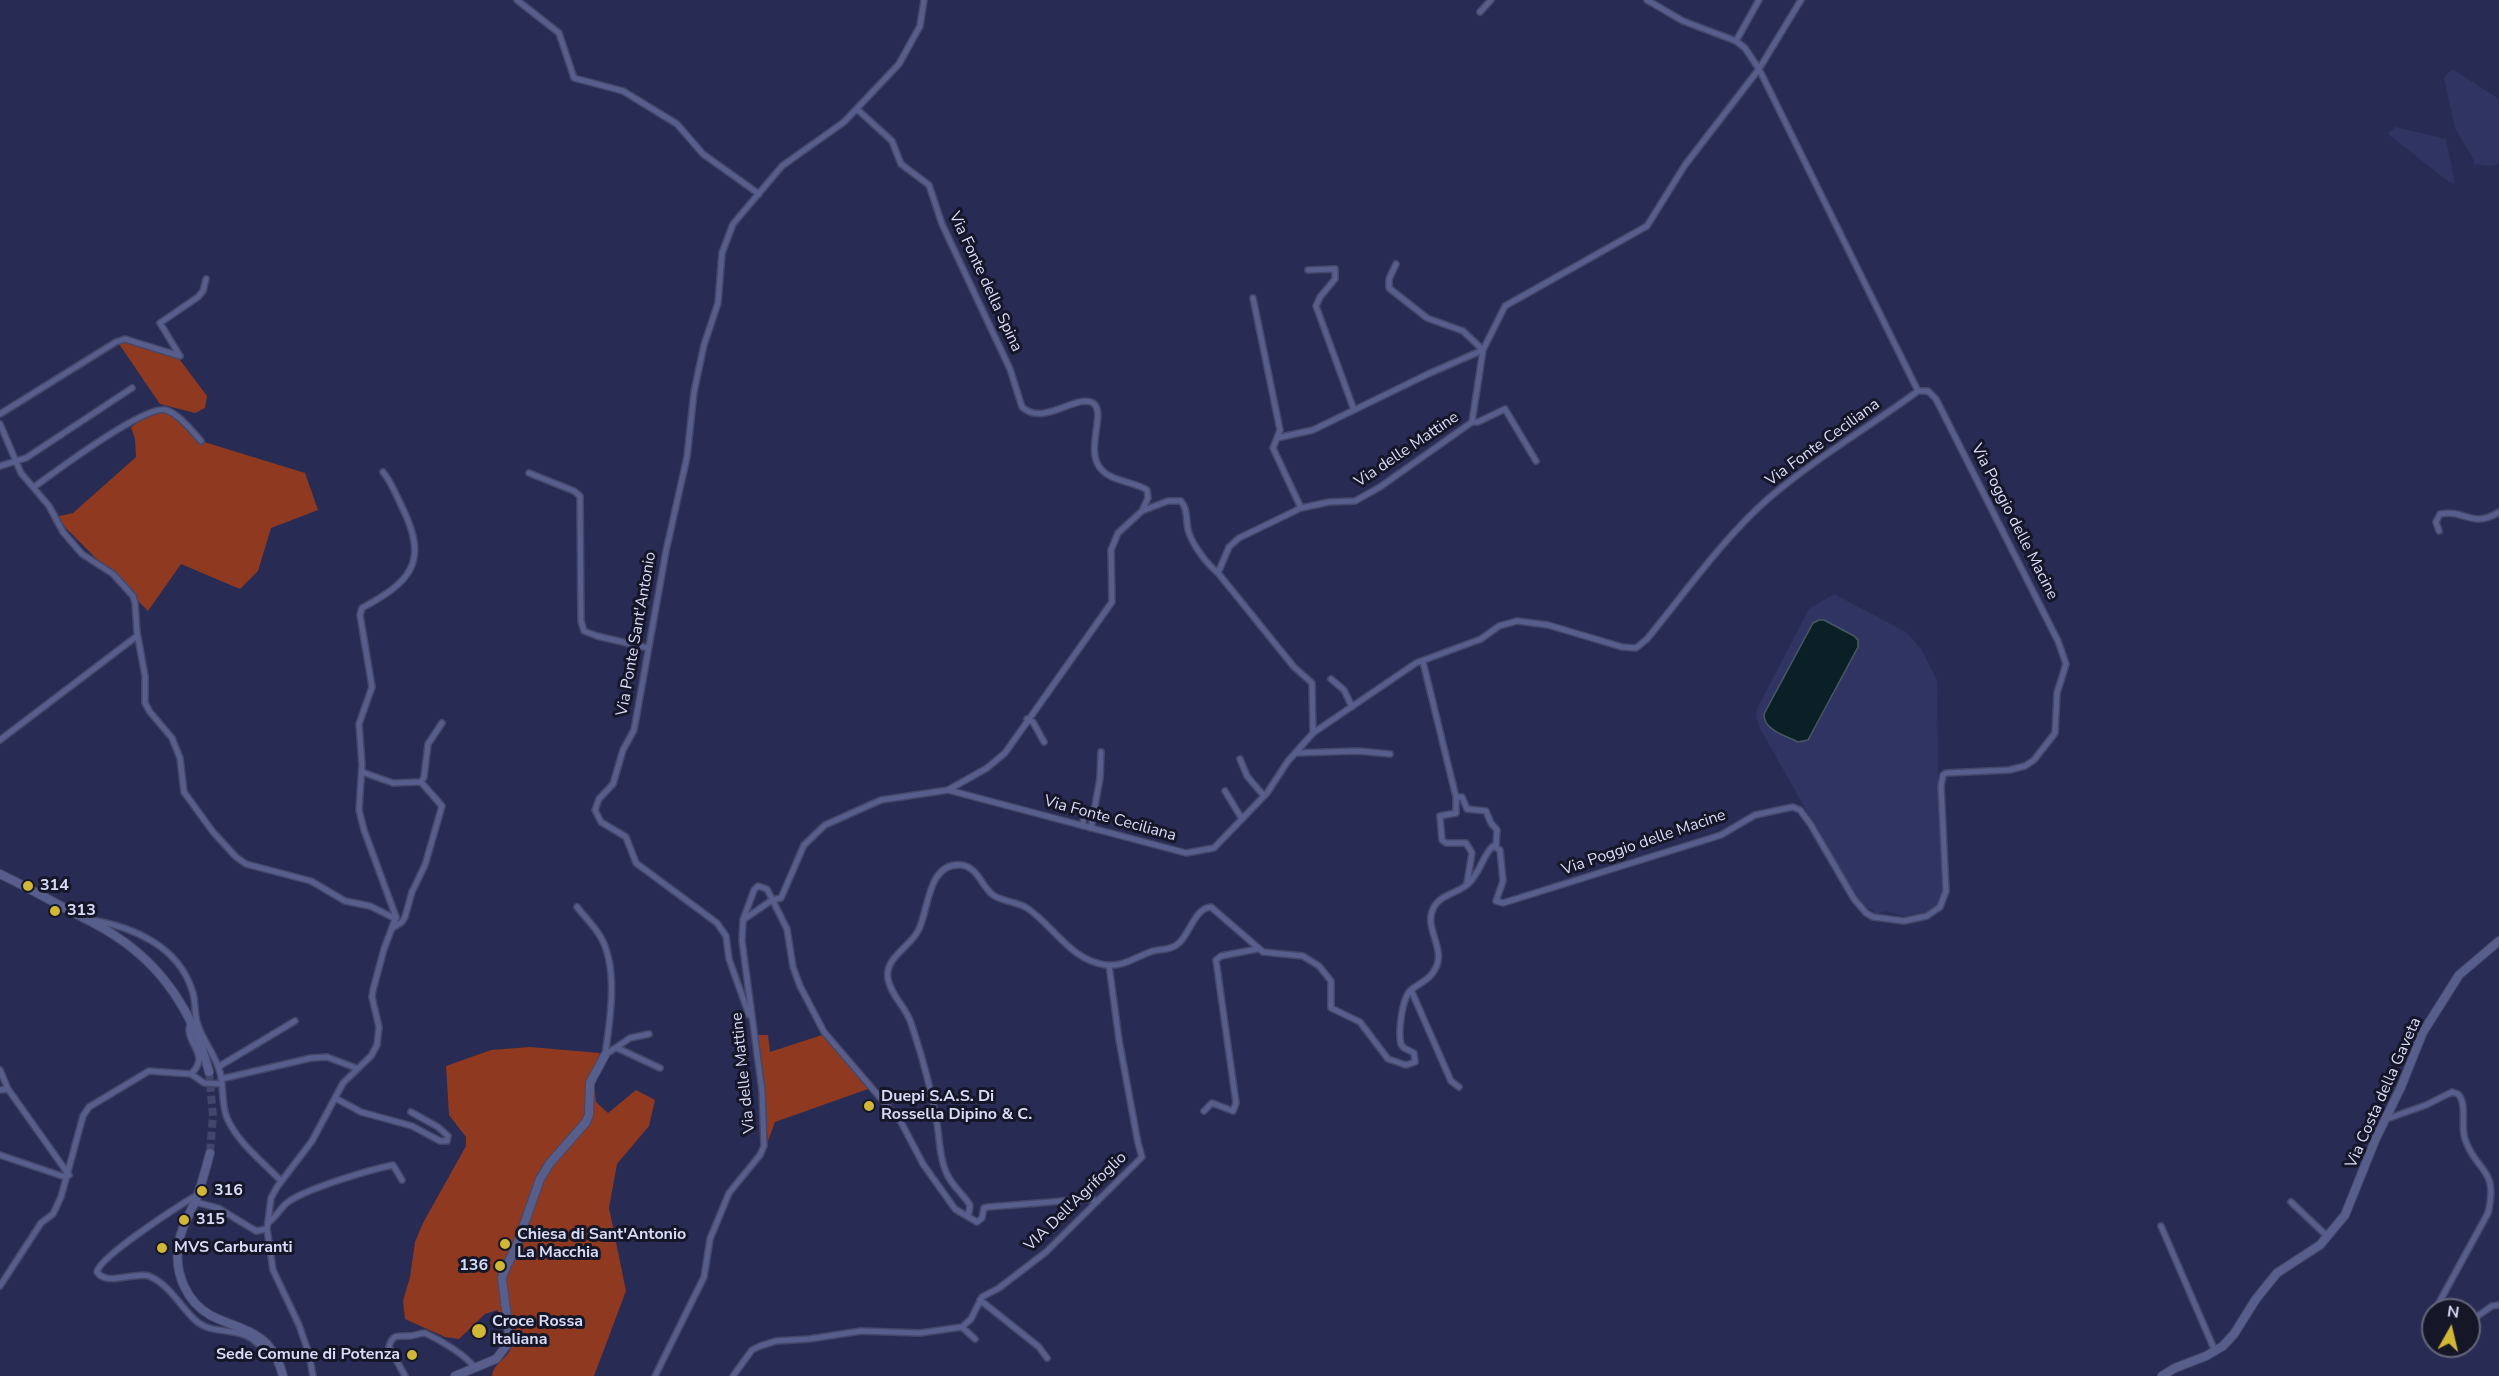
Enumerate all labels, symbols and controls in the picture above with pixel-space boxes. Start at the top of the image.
street label: Via Fonte della Spina [944,209,1026,355]
street label: Via Fonte Ceciliana [1762,395,1884,491]
street label: Via delle Mattine [1351,408,1463,492]
street label: Via Poggio delle Macine [1966,441,2062,603]
street label: Via Ponte Sant'Antonio [613,550,661,718]
street label: Via Fonte Ceciliana [1042,792,1178,846]
street label: Via Poggio delle Macine [1559,806,1729,880]
place label: 314 [40,876,69,896]
marker: 314 [21,879,35,893]
place label: 313 [67,901,96,921]
marker: 313 [48,904,62,918]
street label: Via delle Mattine [728,1012,760,1134]
street label: Via Costa della Gaveta [2342,1015,2426,1171]
place label: Duepi S.A.S. Di Rossella Dipino & C. [881,1087,1032,1125]
marker: Duepi S.A.S. Di Rossella Dipino & C. [862,1099,876,1113]
street label: VIA Dell'Agrifoglio [1021,1148,1131,1256]
place label: 316 [214,1181,243,1201]
marker: 316 [195,1184,209,1198]
place label: 315 [196,1210,225,1230]
marker: 315 [177,1213,191,1227]
place label: Chiesa di Sant'Antonio La Macchia [517,1225,686,1263]
marker: Chiesa di Sant'Antonio La Macchia [498,1237,512,1251]
place label: MVS Carburanti [174,1238,292,1258]
marker: MVS Carburanti [155,1241,169,1255]
place label: 136 [459,1256,488,1276]
marker: 136 [493,1259,507,1273]
north arrow [2421,1298,2481,1358]
text: N [2446,1300,2461,1324]
place label: Croce Rossa Italiana [492,1312,583,1350]
marker: Croce Rossa Italiana [470,1322,488,1340]
place label: Sede Comune di Potenza [216,1345,400,1365]
marker: Sede Comune di Potenza [405,1348,419,1362]

